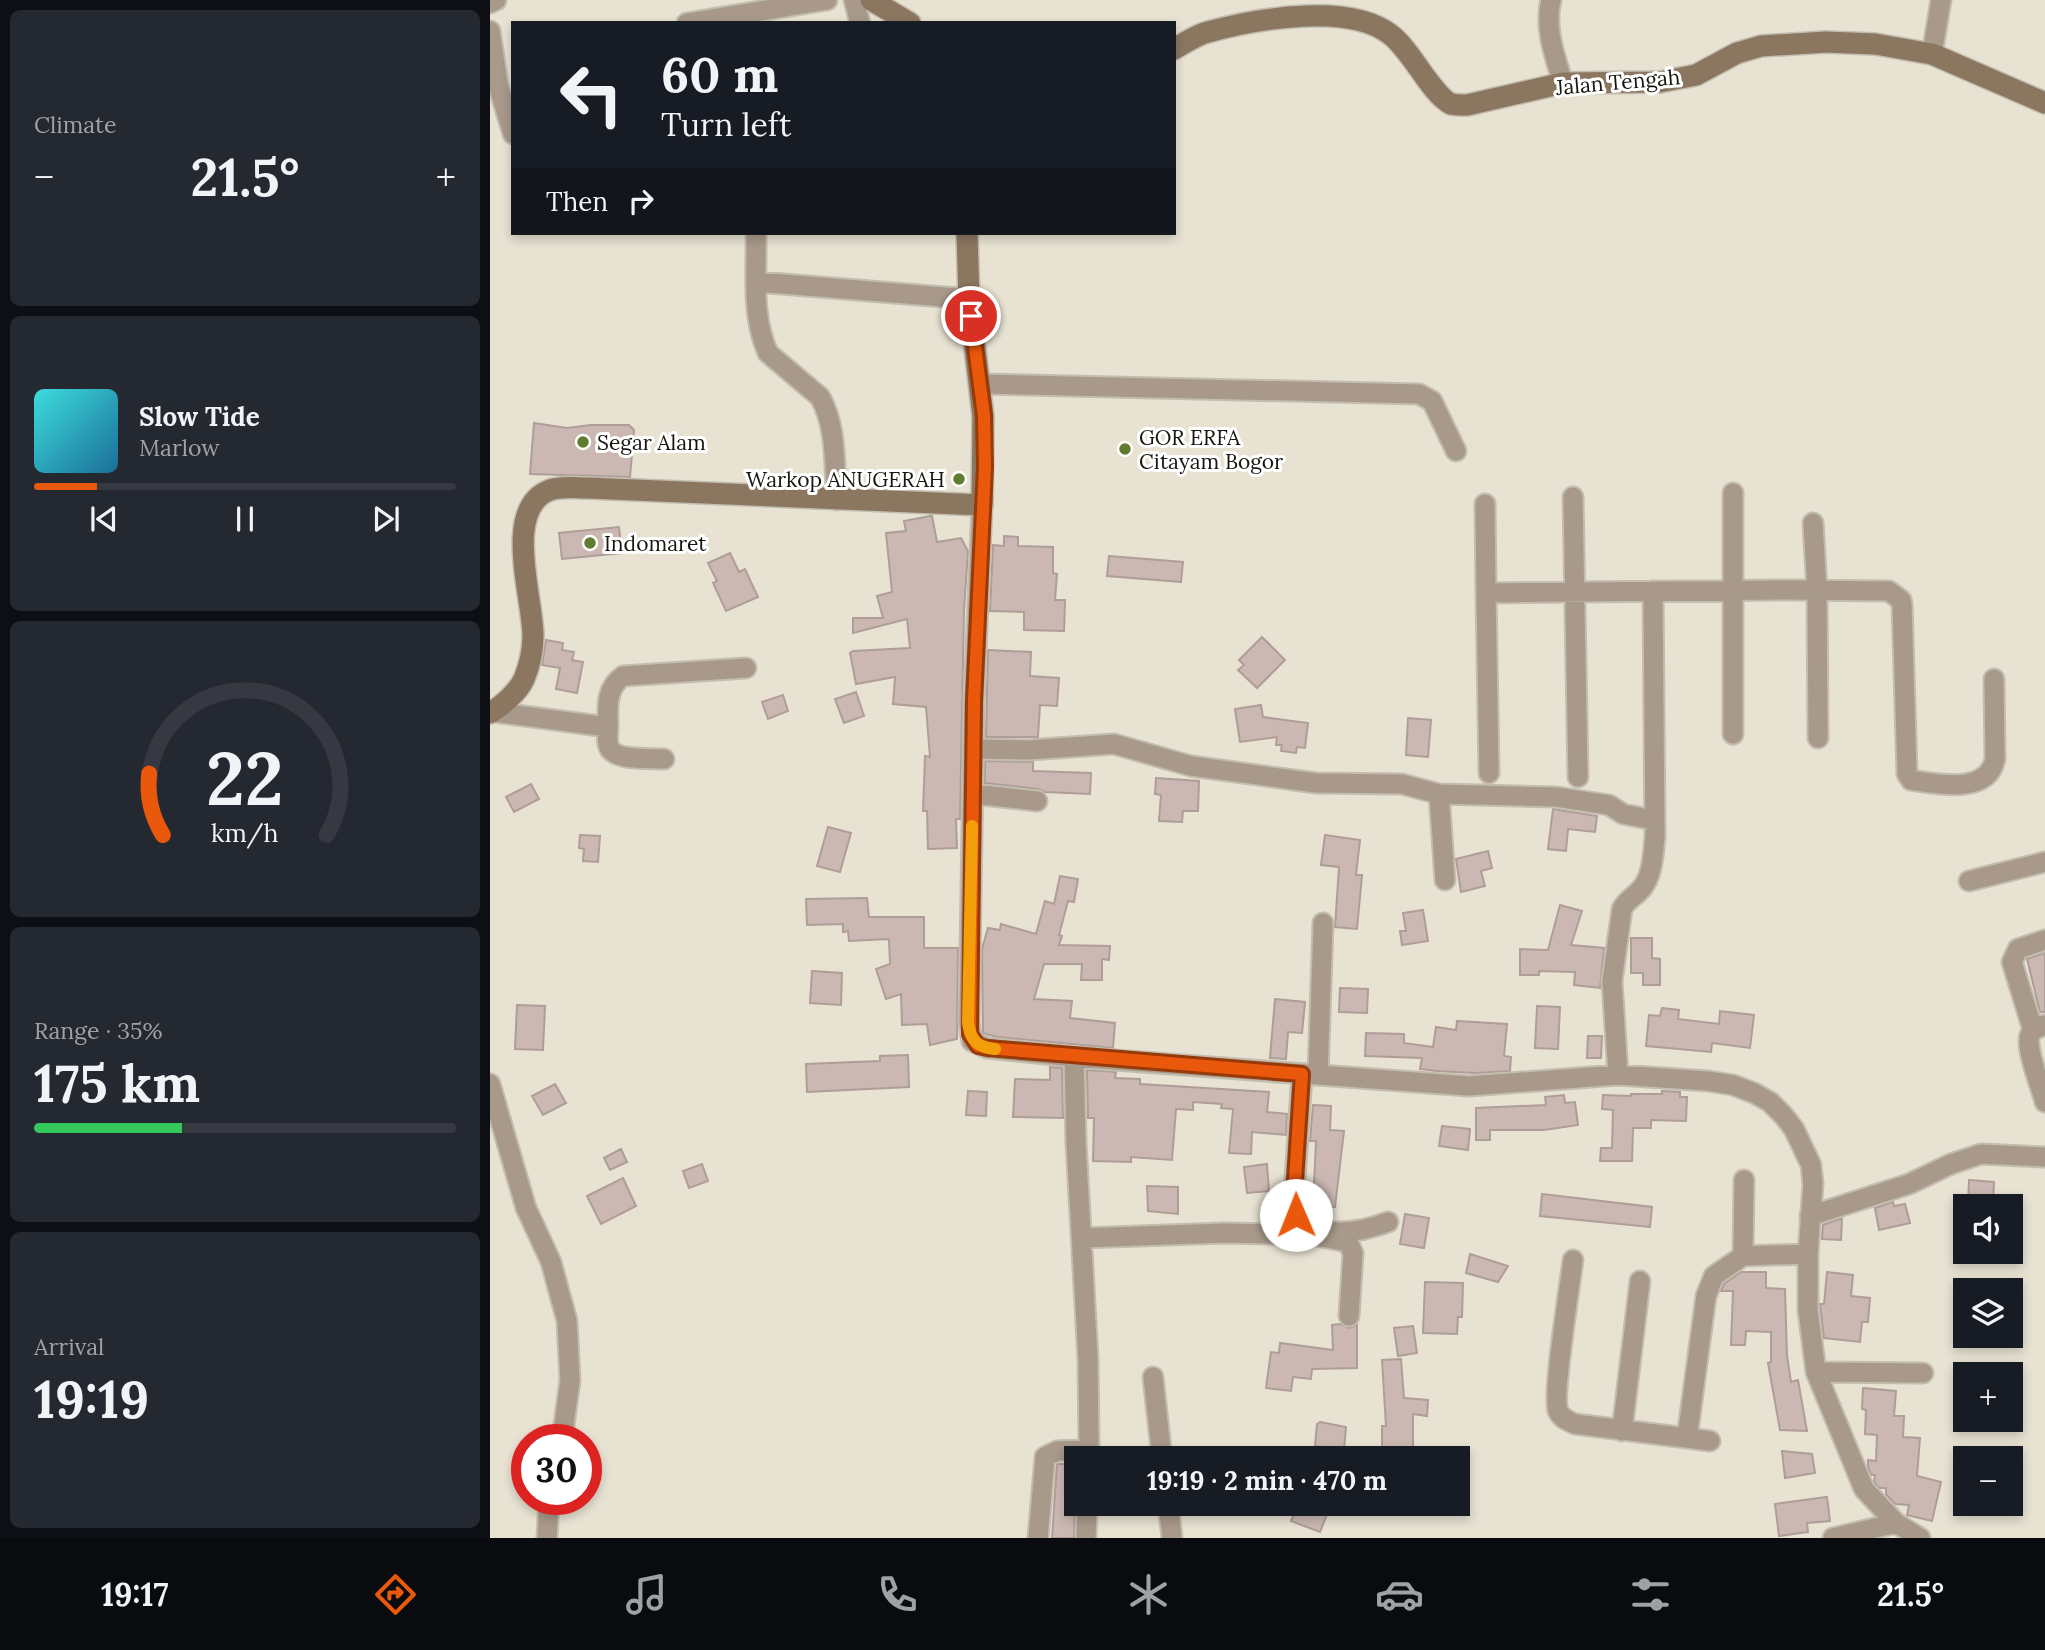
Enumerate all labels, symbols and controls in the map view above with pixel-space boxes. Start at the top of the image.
text: 60 m [661,43,778,105]
icon: left [546,49,637,140]
street label: Jalan Tengah [1554,63,1681,101]
text: Turn left [661,104,791,145]
text: Climate [34,110,116,139]
text: 21.5° [191,144,299,210]
text: − [34,153,54,201]
text: + [436,153,456,201]
icon: right [622,182,660,220]
text: Then [546,185,608,218]
pin [941,286,1001,346]
icon: arrive [952,297,990,335]
text: Slow Tide [139,400,260,433]
place label: GOR ERFA Citayam Bogor [1139,424,1283,475]
place label: Segar Alam [597,429,706,456]
text: Marlow [139,433,220,462]
marker: Segar Alam [575,434,591,450]
marker: GOR ERFA Citayam Bogor [1117,441,1133,457]
place label: Warkop ANUGERAH [746,466,945,493]
marker: Warkop ANUGERAH [951,471,967,487]
icon: previous [85,500,123,538]
icon: pause [226,500,264,538]
icon: next [367,500,405,538]
place label: Indomaret [604,530,707,557]
marker: Indomaret [582,535,598,551]
text: 22 [206,732,284,825]
text: km/h [211,817,279,849]
text: Range · 35% [34,1016,163,1045]
text: 175 km [34,1050,200,1116]
position arrow [1259,1178,1333,1252]
map controls [1953,1194,2023,1516]
button: sound [1953,1194,2023,1264]
button: layers [1953,1278,2023,1348]
text: Arrival [34,1332,104,1361]
button: + [1953,1362,2023,1432]
text: 19:19 [34,1366,149,1432]
speed limit sign: 30 [511,1424,602,1515]
button: − [1953,1446,2023,1516]
text: 19:19 · 2 min · 470 m [1147,1464,1387,1497]
icon: directions [371,1570,420,1619]
icon: music [622,1570,671,1619]
icon: phone [873,1570,922,1619]
icon: climate [1124,1570,1173,1619]
icon: car [1375,1570,1424,1619]
icon: filters [1626,1570,1675,1619]
text: 19:17 [101,1574,168,1615]
text: 21.5° [1877,1574,1944,1615]

